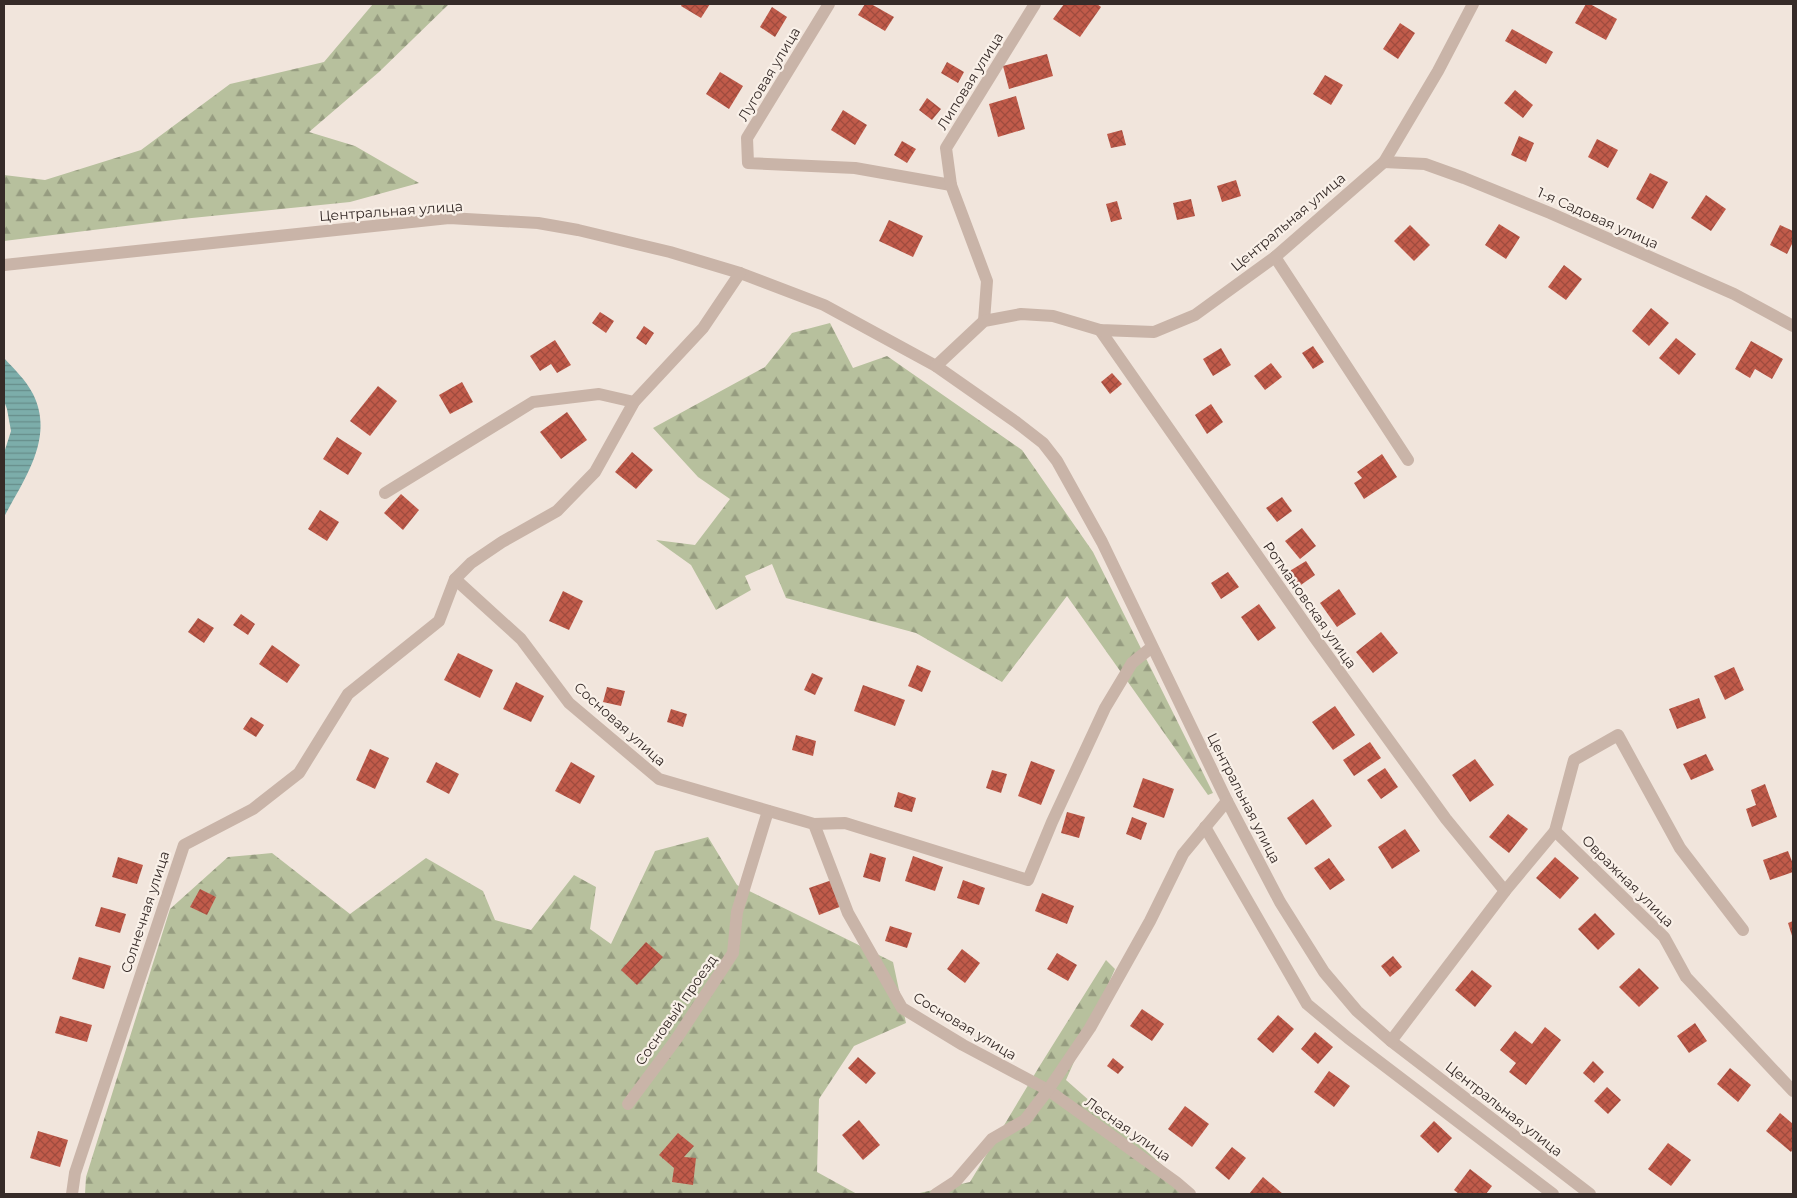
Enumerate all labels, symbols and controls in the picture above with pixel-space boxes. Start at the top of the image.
street label: Луговая улица [734,24,804,124]
street label: Липовая улица [933,29,1007,133]
street label: Центральная улица [1227,169,1349,275]
street label: 1-я Садовая улица [1535,183,1661,253]
street label: Центральная улица [319,197,463,225]
street label: Ротмановская улица [1259,538,1361,672]
street label: Сосновая улица [570,678,670,770]
street label: Центральная улица [1203,730,1285,866]
street label: Овражная улица [1578,831,1678,931]
street label: Солнечная улица [117,849,173,975]
street label: Сосновый проезд [631,951,721,1069]
street label: Сосновая улица [910,988,1020,1064]
street label: Центральная улица [1442,1058,1566,1160]
street label: Лесная улица [1081,1093,1175,1165]

